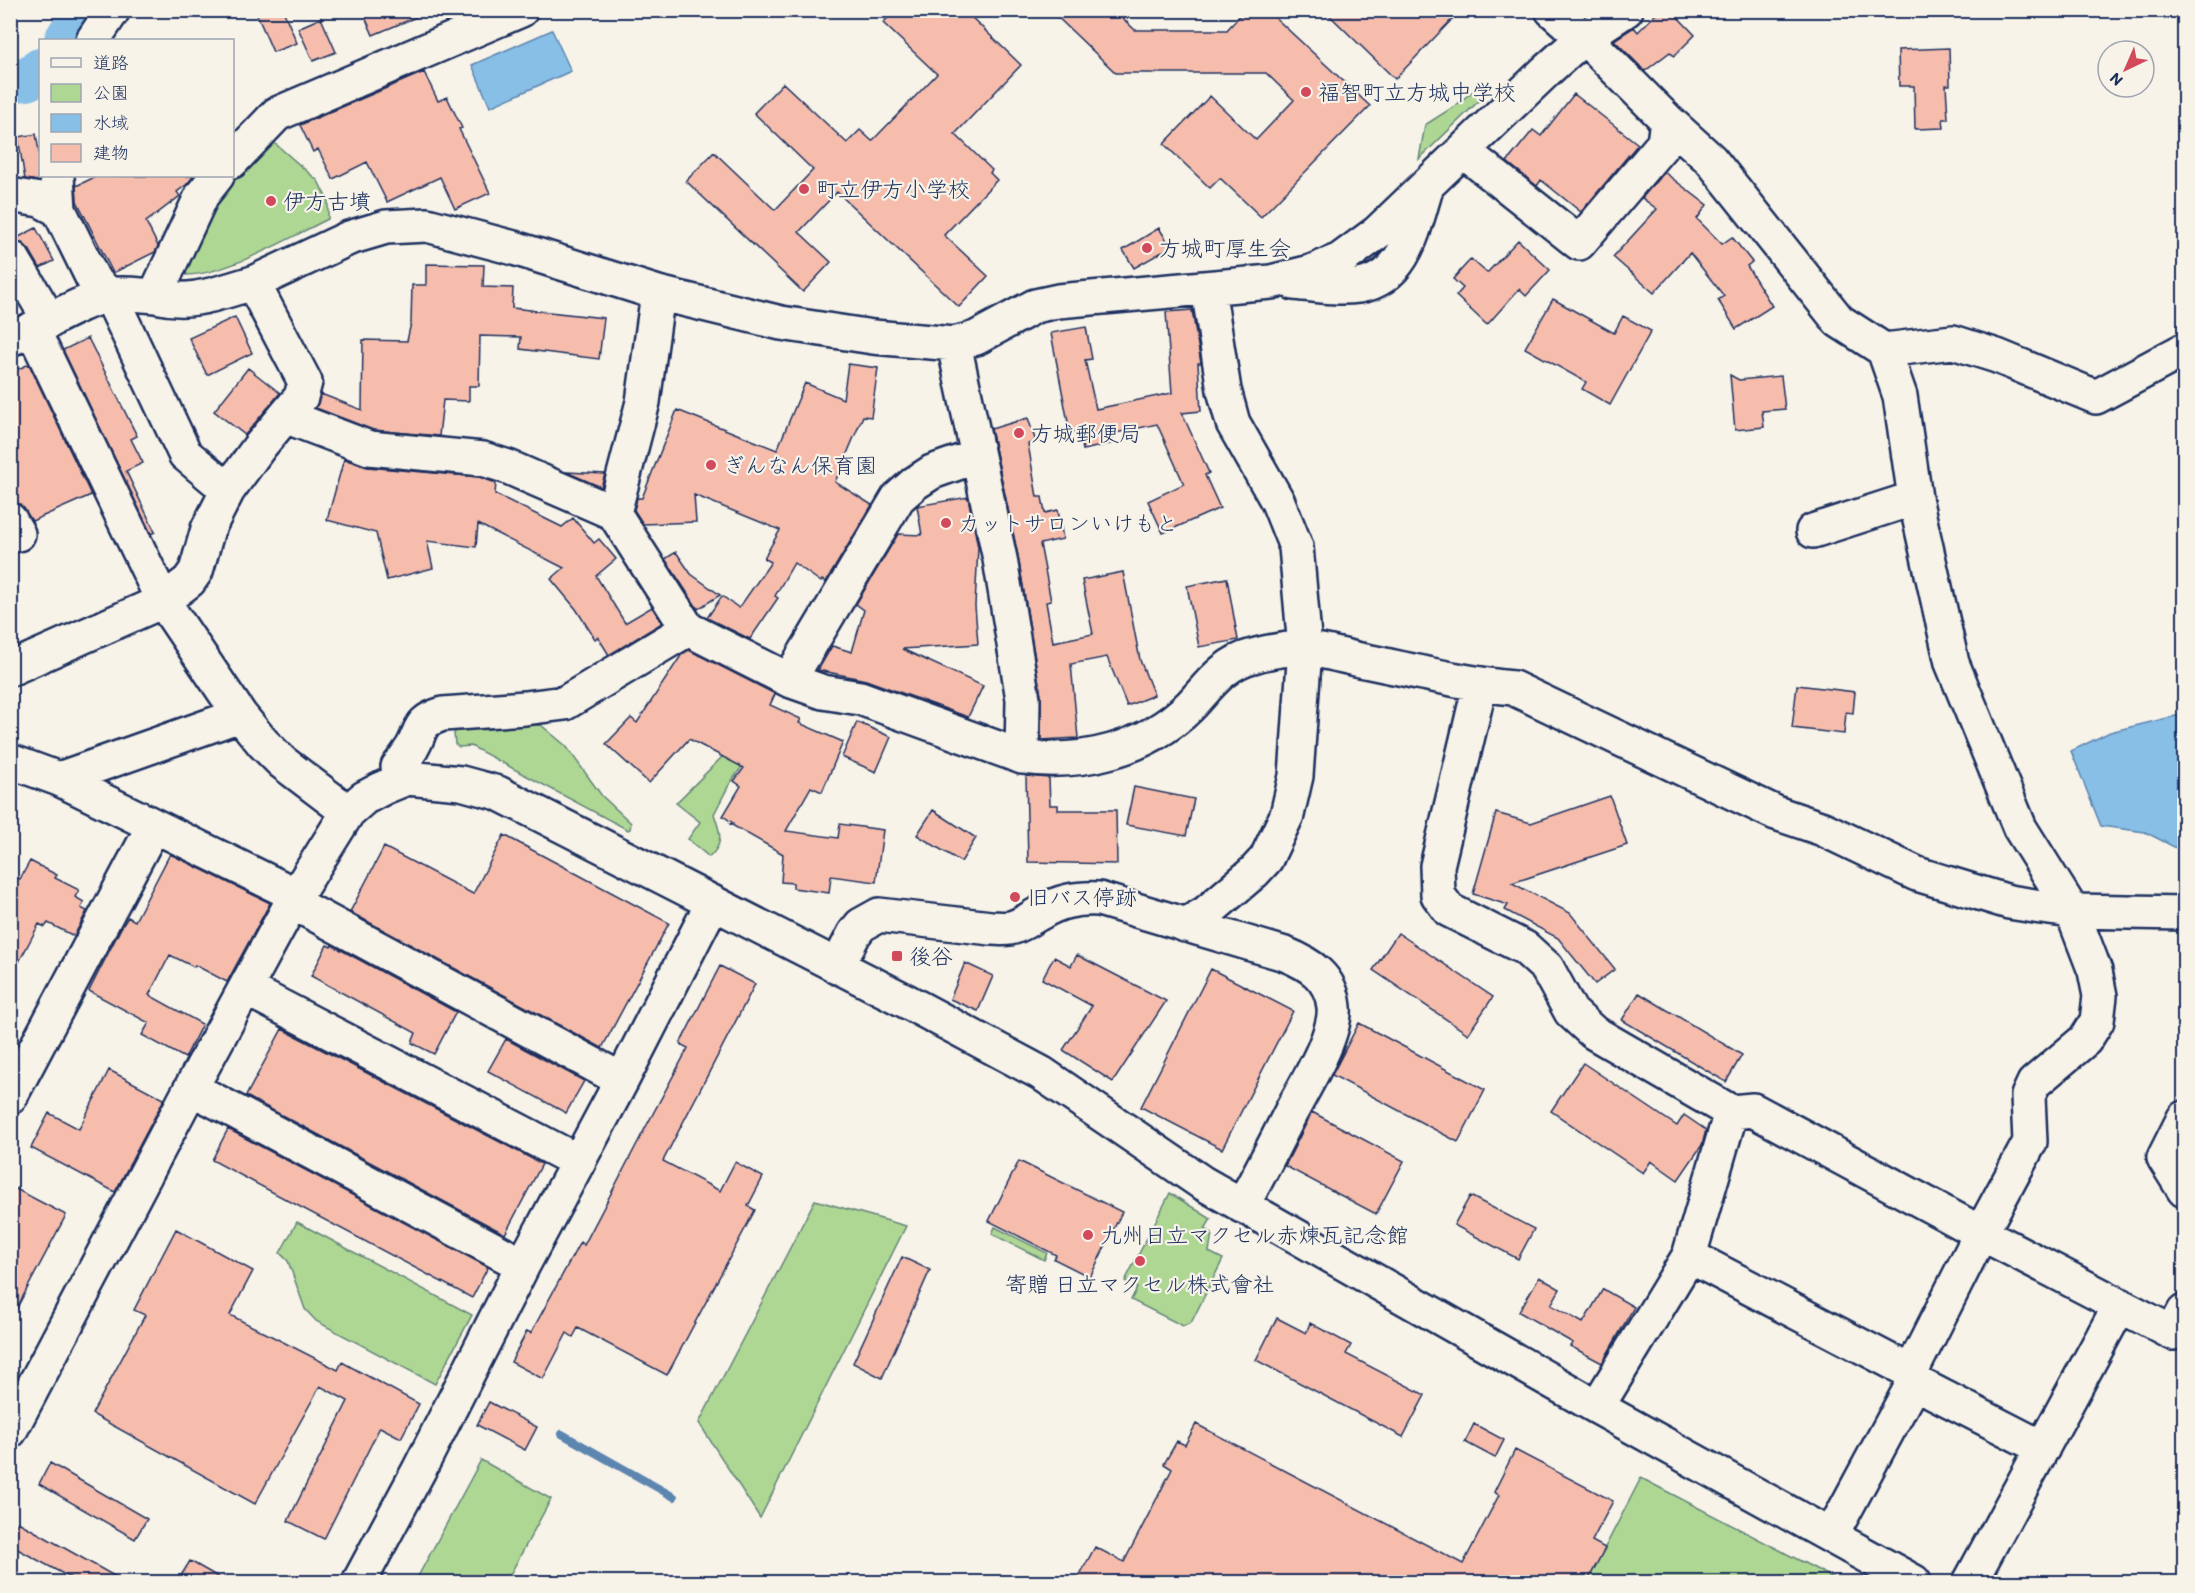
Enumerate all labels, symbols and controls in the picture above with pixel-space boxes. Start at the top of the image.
legend [39,39,234,177]
north arrow [2096,39,2156,99]
text: 道路 [93,52,129,74]
text: N [2105,69,2126,90]
place label: 福智町立方城中学校 [1318,79,1516,106]
text: 公園 [93,82,129,104]
marker: 福智町立方城中学校 [1299,85,1313,99]
text: 水域 [93,112,129,134]
text: 建物 [93,142,129,164]
place label: 町立伊方小学校 [816,176,970,203]
marker: 町立伊方小学校 [797,182,811,196]
place label: 伊方古墳 [283,188,371,215]
marker: 伊方古墳 [264,194,278,208]
place label: 方城町厚生会 [1159,235,1291,262]
marker: 方城町厚生会 [1140,241,1154,255]
place label: 方城郵便局 [1031,420,1141,447]
marker: 方城郵便局 [1012,426,1026,440]
place label: ぎんなん保育園 [723,452,877,479]
marker: ぎんなん保育園 [704,458,718,472]
place label: カットサロンいけもと [958,510,1178,537]
marker: カットサロンいけもと [939,516,953,530]
place label: 旧バス停跡 [1027,884,1137,911]
marker: 旧バス停跡 [1008,890,1022,904]
place label: 後谷 [909,943,953,970]
marker: 後谷 [890,949,904,963]
place label: 九州日立マクセル赤煉瓦記念館 [1100,1222,1408,1249]
marker: 九州日立マクセル赤煉瓦記念館 [1081,1228,1095,1242]
marker: 寄贈 日立マクセル株式會社 [1133,1254,1147,1268]
place label: 寄贈 日立マクセル株式會社 [1005,1271,1275,1298]

